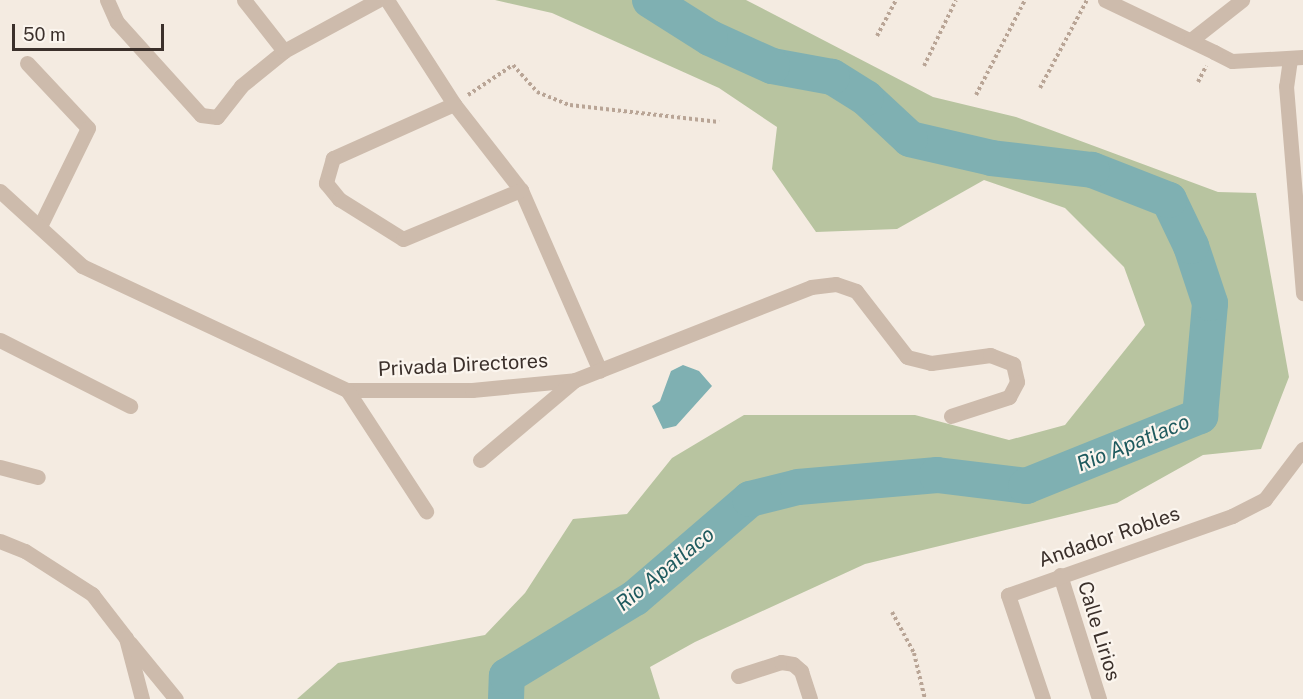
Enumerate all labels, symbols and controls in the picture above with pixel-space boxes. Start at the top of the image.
scale bar [15,12,166,50]
text: 50 m [23,24,66,45]
street label: Privada Directores [377,349,549,381]
water label: Rio Apatlaco [1073,409,1193,477]
street label: Andador Robles [1035,502,1183,572]
water label: Rio Apatlaco [611,522,719,616]
street label: Calle Lirios [1072,578,1126,684]

